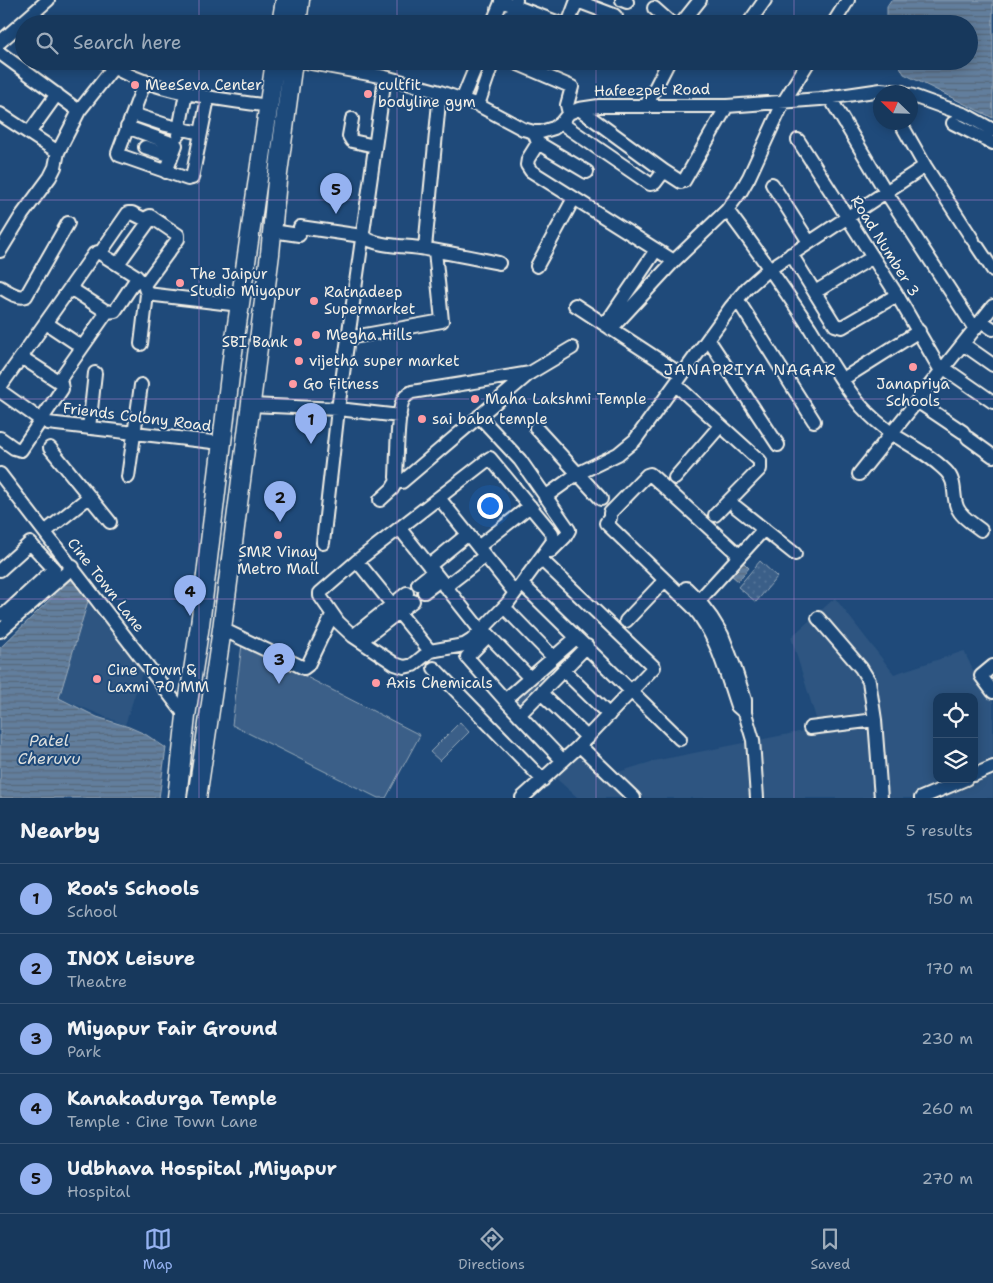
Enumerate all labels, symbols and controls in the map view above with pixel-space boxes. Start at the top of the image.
search box [15,15,978,70]
icon: search [33,29,61,57]
text: Search here [73,30,182,55]
place label: MeeSeva Center [145,75,262,95]
place label: cultfit bodyline gym [378,75,476,112]
marker: MeeSeva Center [129,79,141,91]
street label: Hafeezpet Road [594,79,711,101]
north arrow [873,85,918,130]
marker: cultfit bodyline gym [362,88,374,100]
pin: 5 [320,173,352,214]
street label: Road Number 3 [846,192,924,300]
place label: The Jaipur Studio Miyapur [190,264,301,301]
marker: The Jaipur Studio Miyapur [174,277,186,289]
place label: Ratnadeep Supermarket [324,282,415,319]
marker: Ratnadeep Supermarket [308,295,320,307]
place label: Megha Hills [326,325,413,345]
marker: Megha Hills [310,329,322,341]
place label: SBI Bank [222,332,288,352]
marker: SBI Bank [292,336,304,348]
place label: vijetha super market [309,351,460,371]
marker: vijetha super market [293,355,305,367]
district label: JANAPRIYA NAGAR [663,359,837,380]
marker: Janapriya Schools [907,361,919,373]
place label: Go Fitness [303,374,379,394]
place label: Janapriya Schools [876,374,950,411]
marker: Go Fitness [287,378,299,390]
place label: Maha Lakshmi Temple [485,389,647,409]
marker: Maha Lakshmi Temple [469,393,481,405]
street label: Friends Colony Road [62,398,213,436]
pin: 1 [295,403,327,444]
place label: sai baba temple [432,409,548,429]
marker: sai baba temple [416,413,428,425]
pin: 2 [264,481,296,522]
your location [477,493,503,519]
marker: SMR Vinay Metro Mall [272,529,284,541]
street label: Cine Town Lane [63,534,149,636]
place label: SMR Vinay Metro Mall [237,542,320,579]
pin: 4 [174,575,206,616]
pin: 3 [263,643,295,684]
place label: Cine Town & Laxmi 70 MM [107,660,209,697]
marker: Cine Town & Laxmi 70 MM [91,673,103,685]
place label: Axis Chemicals [386,673,493,693]
marker: Axis Chemicals [370,677,382,689]
map controls [933,693,978,783]
button: locate [933,693,978,738]
water label: Patel Cheruvu [18,730,80,769]
button: layers [933,738,978,783]
text: Nearby [20,817,100,845]
text: 5 results [906,820,973,841]
text: Roa's Schools [67,876,199,901]
text: 1 [32,888,40,909]
text: 150 m [926,888,973,909]
text: School [67,901,117,922]
text: INOX Leisure [67,946,195,971]
text: 2 [30,958,42,979]
text: 170 m [926,958,973,979]
text: Theatre [67,971,127,992]
text: Miyapur Fair Ground [67,1016,278,1041]
text: 3 [30,1028,42,1049]
text: 230 m [921,1028,973,1049]
text: Park [67,1041,101,1062]
text: Kanakadurga Temple [67,1086,277,1111]
text: 4 [30,1098,42,1119]
text: 260 m [921,1098,973,1119]
text: Temple · Cine Town Lane [67,1111,258,1132]
text: Udbhava Hospital ,Miyapur [67,1156,337,1181]
text: 5 [31,1168,41,1189]
text: 270 m [922,1168,973,1189]
text: Hospital [67,1181,130,1202]
tab: Map [143,1225,173,1273]
tab: Directions [458,1225,525,1273]
tab: Saved [811,1225,850,1273]

